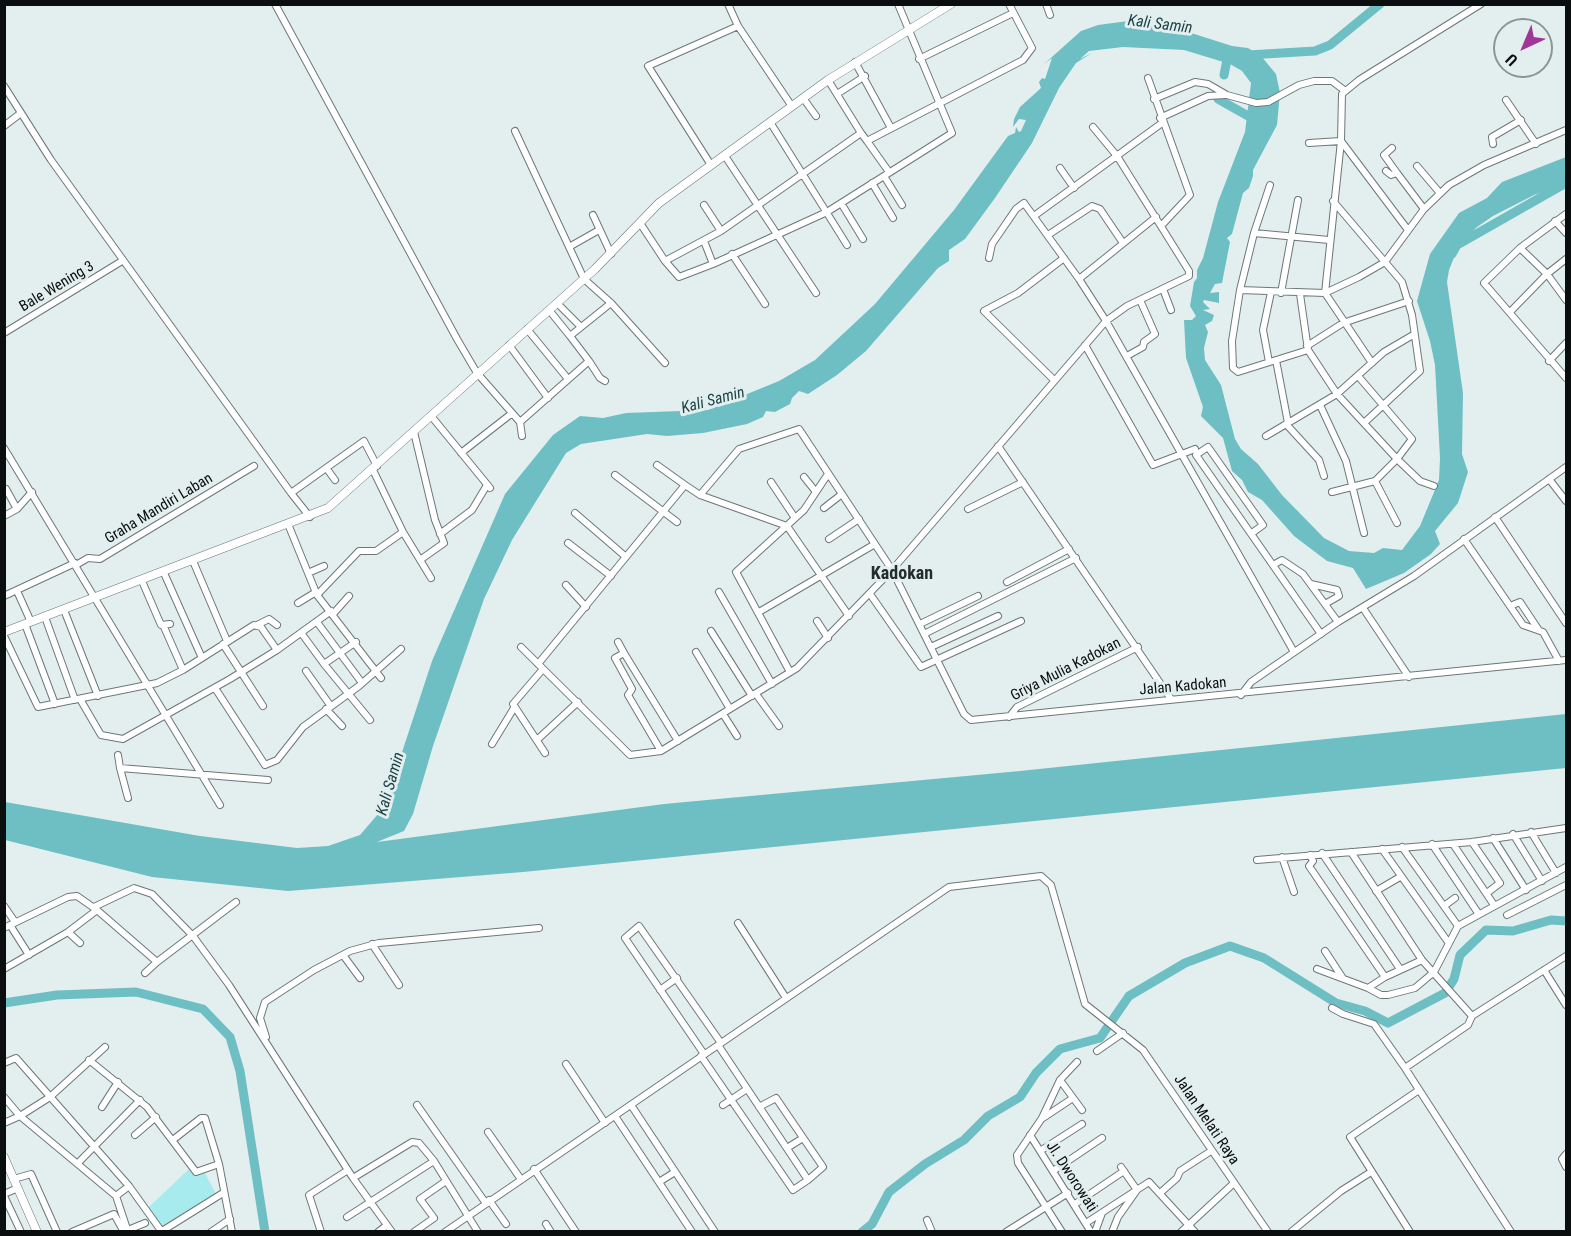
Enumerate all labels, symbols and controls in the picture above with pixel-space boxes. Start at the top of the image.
water label: Kali Samin [1127,12,1193,38]
north arrow [1493,18,1553,78]
text: U [1502,50,1521,70]
street label: Bale Wening 3 [16,258,98,316]
water label: Kali Samin [679,383,747,419]
street label: Graha Mandiri Laban [102,470,216,548]
district label: Kadokan [871,563,933,585]
street label: Griya Mulia Kadokan [1008,634,1124,706]
street label: Jalan Kadokan [1139,674,1227,700]
water label: Kali Samin [373,750,409,818]
street label: Jalan Melati Raya [1169,1072,1243,1168]
street label: Jl. Dworowati [1041,1138,1101,1216]

